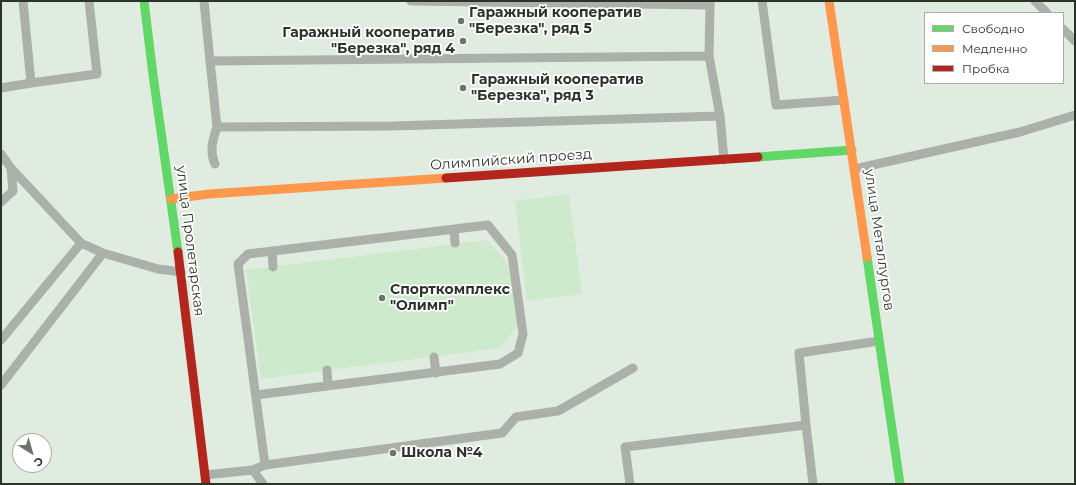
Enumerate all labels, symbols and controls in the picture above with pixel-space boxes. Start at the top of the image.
place label: Гаражный кооператив "Березка", ряд 5 [469,5,642,38]
legend [924,12,1064,84]
marker: Гаражный кооператив "Березка", ряд 5 [456,16,466,26]
text: Свободно [962,21,1025,36]
place label: Гаражный кооператив "Березка", ряд 4 [282,25,455,58]
marker: Гаражный кооператив "Березка", ряд 4 [458,36,468,46]
text: Медленно [962,41,1027,56]
text: Пробка [962,61,1010,76]
place label: Гаражный кооператив "Березка", ряд 3 [471,72,644,104]
marker: Гаражный кооператив "Березка", ряд 3 [458,83,468,93]
street label: Олимпийский проезд [430,146,592,174]
street label: улица Пролетарская [172,165,208,317]
street label: улица Металлургов [861,168,897,312]
place label: Спорткомплекс "Олимп" [390,282,510,314]
marker: Спорткомплекс "Олимп" [377,293,387,303]
north arrow [12,433,52,473]
place label: Школа №4 [401,445,482,461]
marker: Школа №4 [388,448,398,458]
text: С [31,454,46,470]

